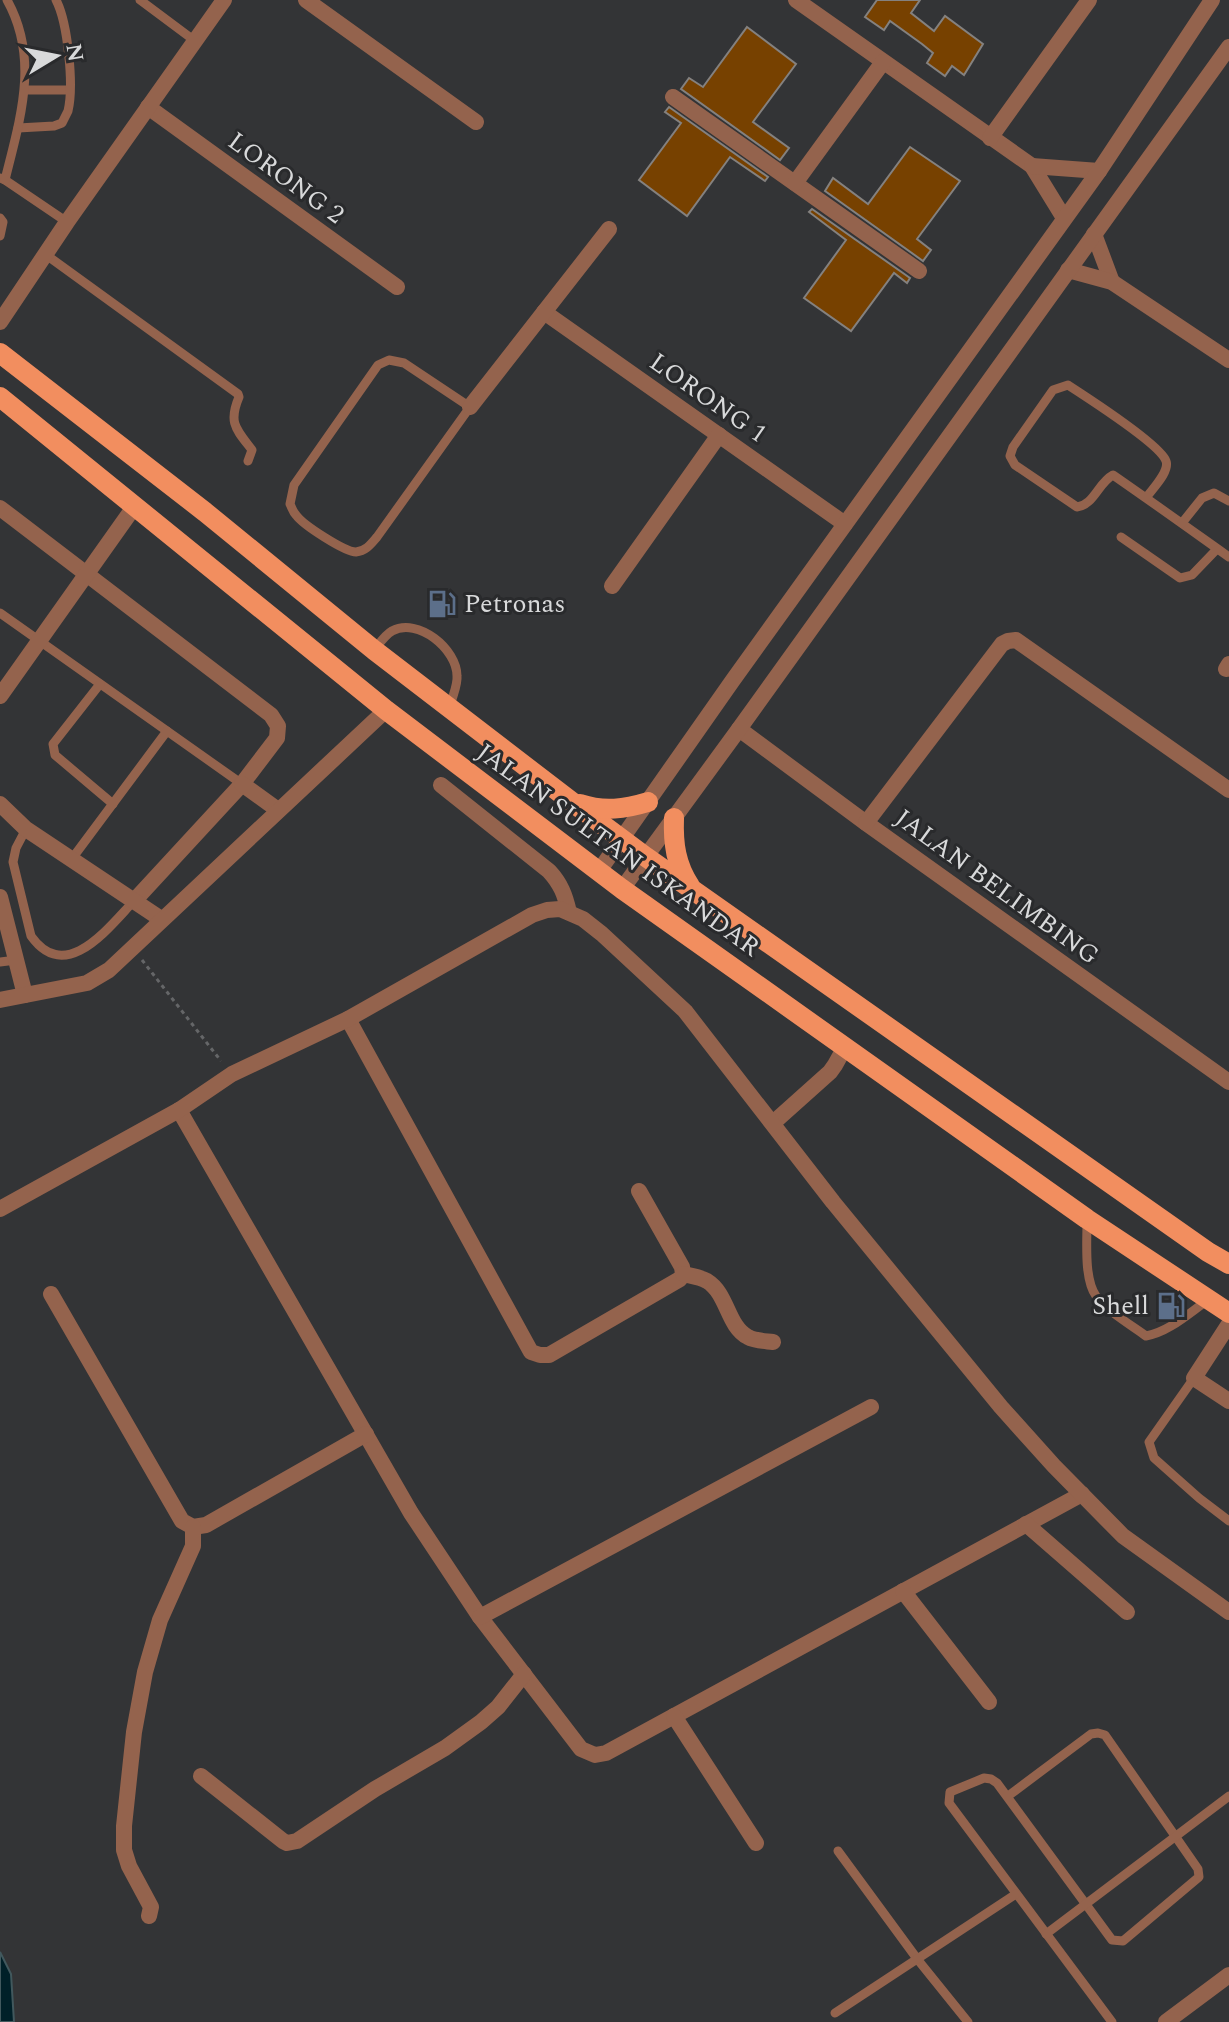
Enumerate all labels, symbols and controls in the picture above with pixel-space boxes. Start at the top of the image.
north arrow [16,16,96,96]
text: N [56,41,92,65]
street label: LORONG 2 [219,122,353,234]
street label: LORONG 1 [641,343,775,453]
place label: Petronas [464,584,565,624]
fuel station icon: Petronas [427,589,457,619]
street label: JALAN SULTAN ISKANDAR [468,733,769,967]
street label: JALAN BELIMBING [886,799,1108,975]
place label: Shell [1092,1286,1149,1326]
fuel station icon: Shell [1156,1291,1186,1321]

